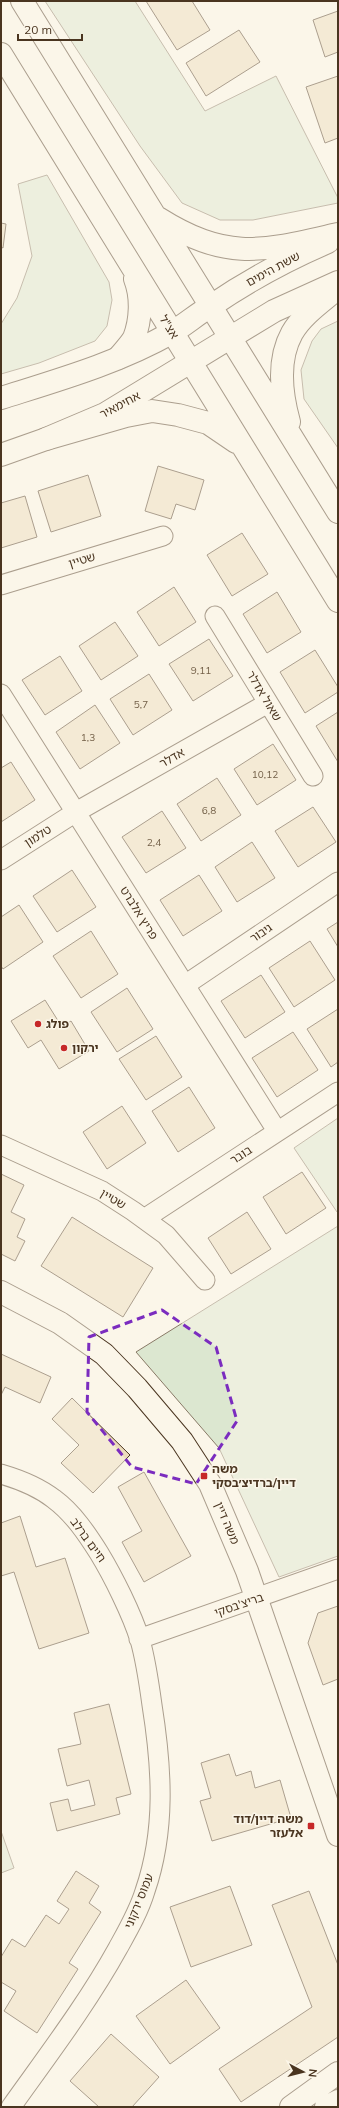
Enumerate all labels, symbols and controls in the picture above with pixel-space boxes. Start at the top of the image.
scale bar [18,16,82,42]
text: 20 m [24,22,52,37]
street label: ששת הימים [243,248,302,289]
street label: אצ"ל [156,312,183,342]
street label: אחימאיר [97,387,143,421]
street label: שטיין [67,548,97,571]
house number: 9,11 [191,664,211,677]
street label: שאול אדלר [244,668,285,724]
house number: 5,7 [134,698,148,711]
house number: 1,3 [81,731,95,744]
street label: אדלר [156,744,187,771]
house number: 10,12 [252,768,278,781]
house number: 6,8 [202,804,216,817]
street label: טלמון [21,821,54,850]
house number: 2,4 [147,836,161,849]
street label: פריץ אלברט [117,883,162,942]
street label: גיבור [247,920,275,945]
place label: פולג [46,1016,70,1031]
marker: פולג [33,1019,43,1029]
place label: ירקון [72,1040,98,1055]
marker: ירקון [59,1043,69,1053]
street label: בובר [227,1142,255,1167]
street label: שטיין [98,1185,129,1212]
place label: משה דיין/ברדיצ׳בסקי [212,1461,296,1490]
marker: משה דיין/ברדיצ׳בסקי [199,1471,209,1481]
street label: משה דיין [212,1499,243,1546]
street label: חיים ברלב [67,1514,110,1565]
street label: בריצ'בסקי [212,1589,265,1620]
place label: משה דיין/דוד אלעזר [233,1811,304,1840]
marker: משה דיין/דוד אלעזר [306,1821,316,1831]
street label: עמוס ירקוני [121,1871,156,1931]
north arrow [283,2052,323,2092]
text: N [305,2068,320,2078]

